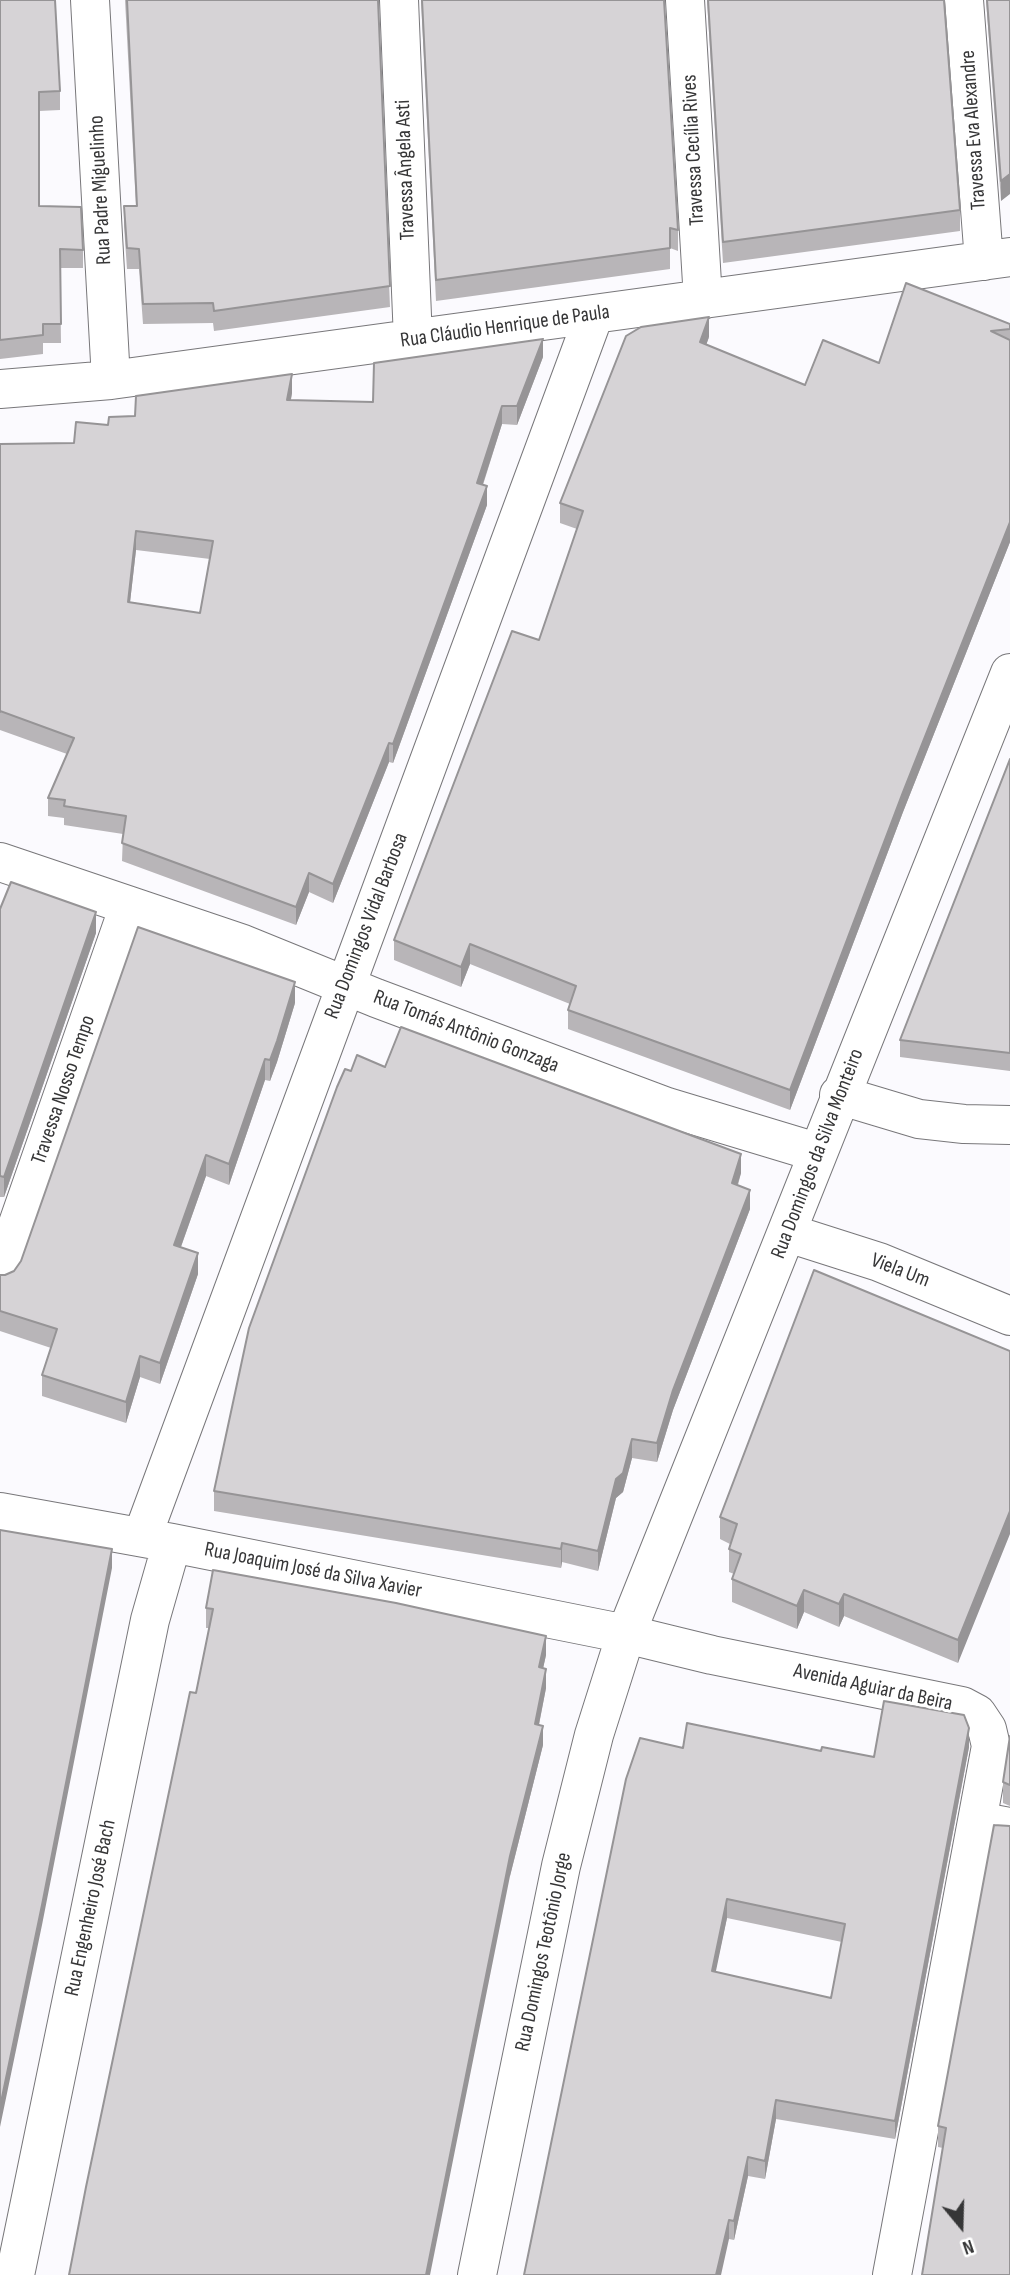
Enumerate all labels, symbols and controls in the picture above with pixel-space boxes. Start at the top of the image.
street label: Travessa Eva Alexandre [956,49,992,211]
street label: Travessa Cecília Rives [677,74,711,226]
street label: Travessa Ângela Asti [391,99,421,241]
street label: Rua Padre Miguelinho [84,115,118,265]
street label: Rua Cláudio Henrique de Paula [399,300,611,354]
street label: Rua Domingos Vidal Barbosa [320,829,414,1023]
street label: Rua Tomás Antônio Gonzaga [370,985,562,1079]
street label: Travessa Nosso Tempo [27,1012,101,1168]
street label: Rua Domingos da Silva Monteiro [766,1046,870,1262]
street label: Viela Um [867,1248,933,1294]
street label: Rua Joaquim José da Silva Xavier [202,1538,424,1604]
street label: Avenida Aguiar da Beira [791,1659,955,1717]
street label: Rua Engenheiro José Bach [60,1818,122,1998]
street label: Rua Domingos Teotônio Jorge [511,1850,577,2054]
north arrow [926,2191,996,2261]
text: N [959,2234,977,2259]

